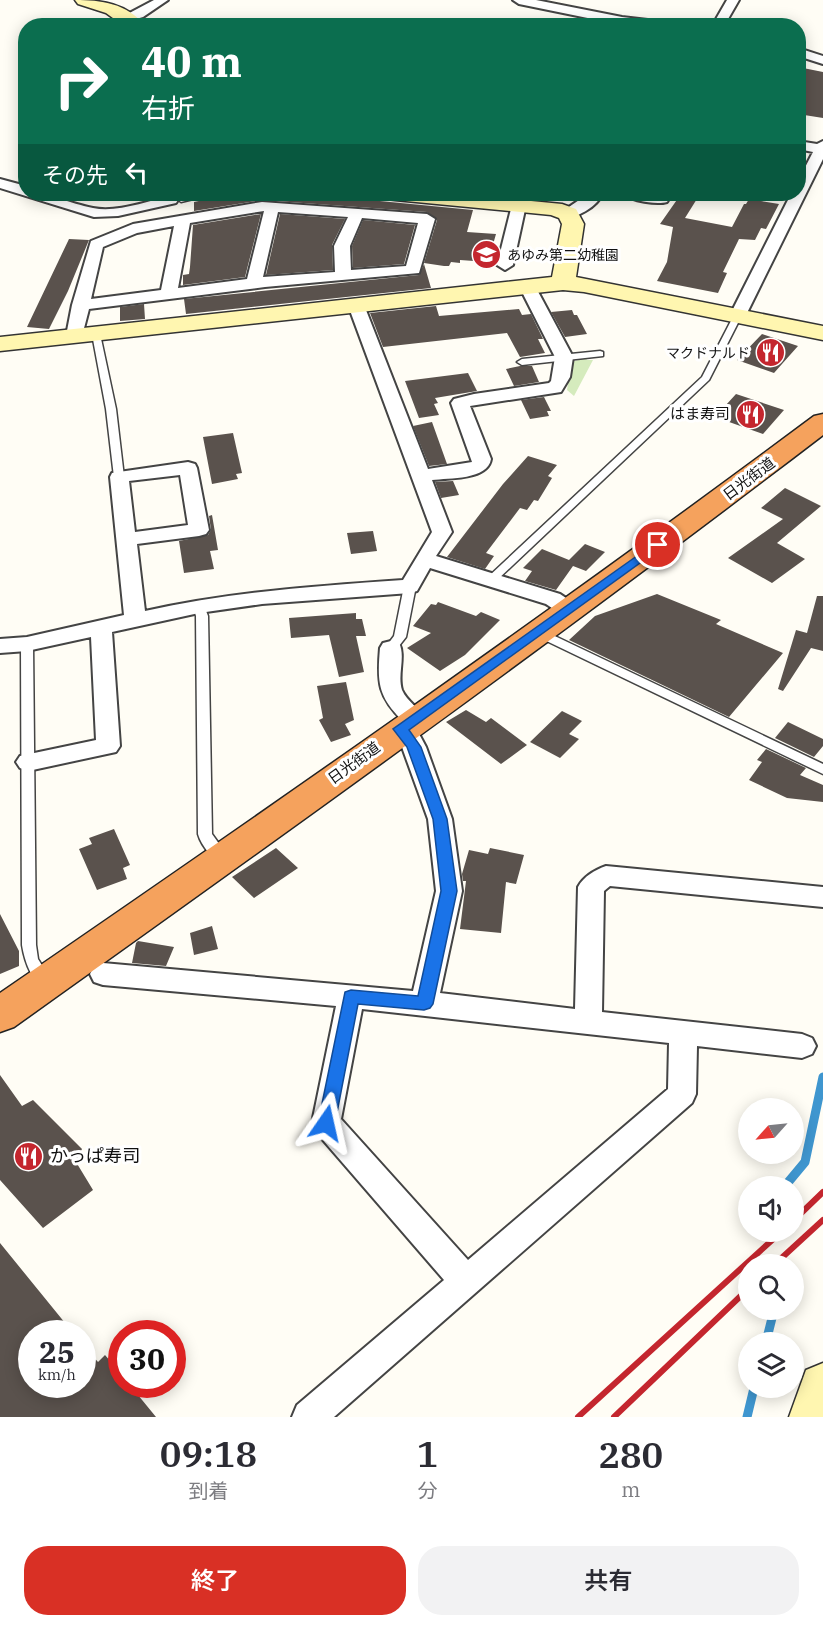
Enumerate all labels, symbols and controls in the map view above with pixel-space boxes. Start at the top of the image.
text: 40 m [141,34,242,89]
icon: right [42,42,120,120]
text: 右折 [141,90,195,125]
icon: left [120,156,153,189]
text: その先 [42,160,108,189]
school or university icon: あゆみ第二幼稚園 [470,239,502,271]
place label: あゆみ第二幼稚園 [507,246,619,264]
restaurant icon: マクドナルド [755,337,787,369]
place label: マクドナルド [666,344,750,362]
restaurant icon: はま寿司 [735,398,767,430]
place label: はま寿司 [670,404,730,423]
street label: 日光街道 [719,453,778,504]
pin [632,519,683,570]
icon: arrive [641,528,674,561]
street label: 日光街道 [324,737,384,788]
position arrow [294,1091,358,1155]
north arrow [738,1098,804,1164]
map controls [738,1098,804,1398]
restaurant icon: かっぱ寿司 [13,1140,45,1172]
place label: かっぱ寿司 [50,1144,140,1167]
button: sound [738,1176,804,1242]
button: search [738,1254,804,1320]
speed limit sign: 30 [108,1320,186,1398]
text: 25 [39,1332,75,1371]
button: layers [738,1332,804,1398]
text: km/h [38,1365,76,1384]
text: 09:18 [160,1430,257,1477]
text: 1 [417,1430,438,1477]
text: 280 [598,1431,663,1478]
text: m [621,1476,640,1503]
text: 到着 [188,1477,228,1504]
text: 分 [418,1477,438,1504]
button: 終了 [24,1546,406,1615]
button: 共有 [418,1546,799,1615]

